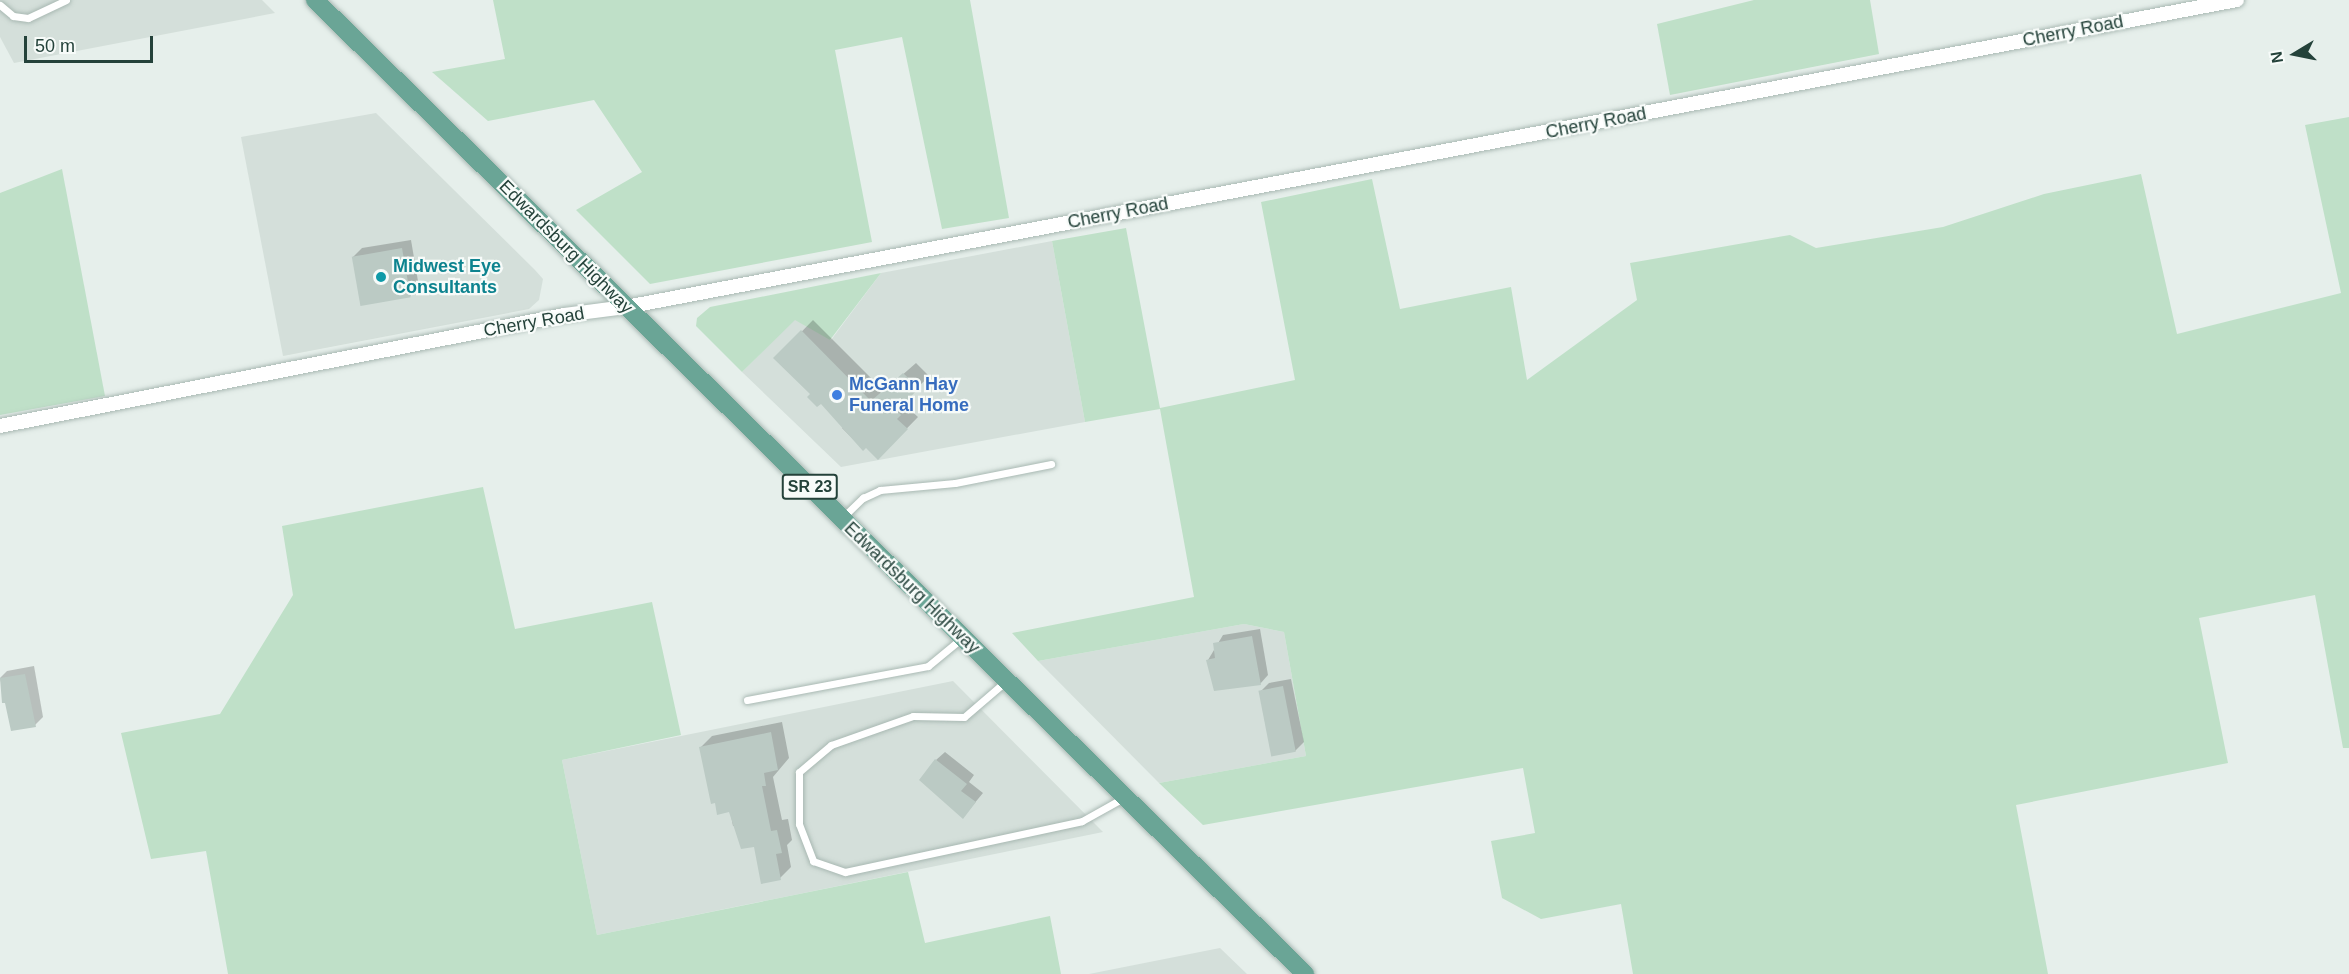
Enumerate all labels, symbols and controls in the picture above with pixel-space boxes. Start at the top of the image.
street label: Cherry Road [2021,11,2125,51]
scale bar [27,24,156,62]
north arrow [2265,24,2325,84]
text: 50 m [35,36,75,56]
text: N [2267,50,2286,64]
street label: Cherry Road [1544,103,1648,143]
street label: Edwardsburg Highway [495,176,637,318]
street label: Cherry Road [1066,193,1170,233]
place label: Midwest Eye Consultants [393,256,501,298]
marker: Midwest Eye Consultants [374,270,388,284]
street label: Cherry Road [482,303,586,341]
place label: McGann Hay Funeral Home [849,374,969,416]
marker: McGann Hay Funeral Home [830,388,844,402]
road number: SR 23 [782,474,838,500]
street label: Edwardsburg Highway [840,518,984,658]

